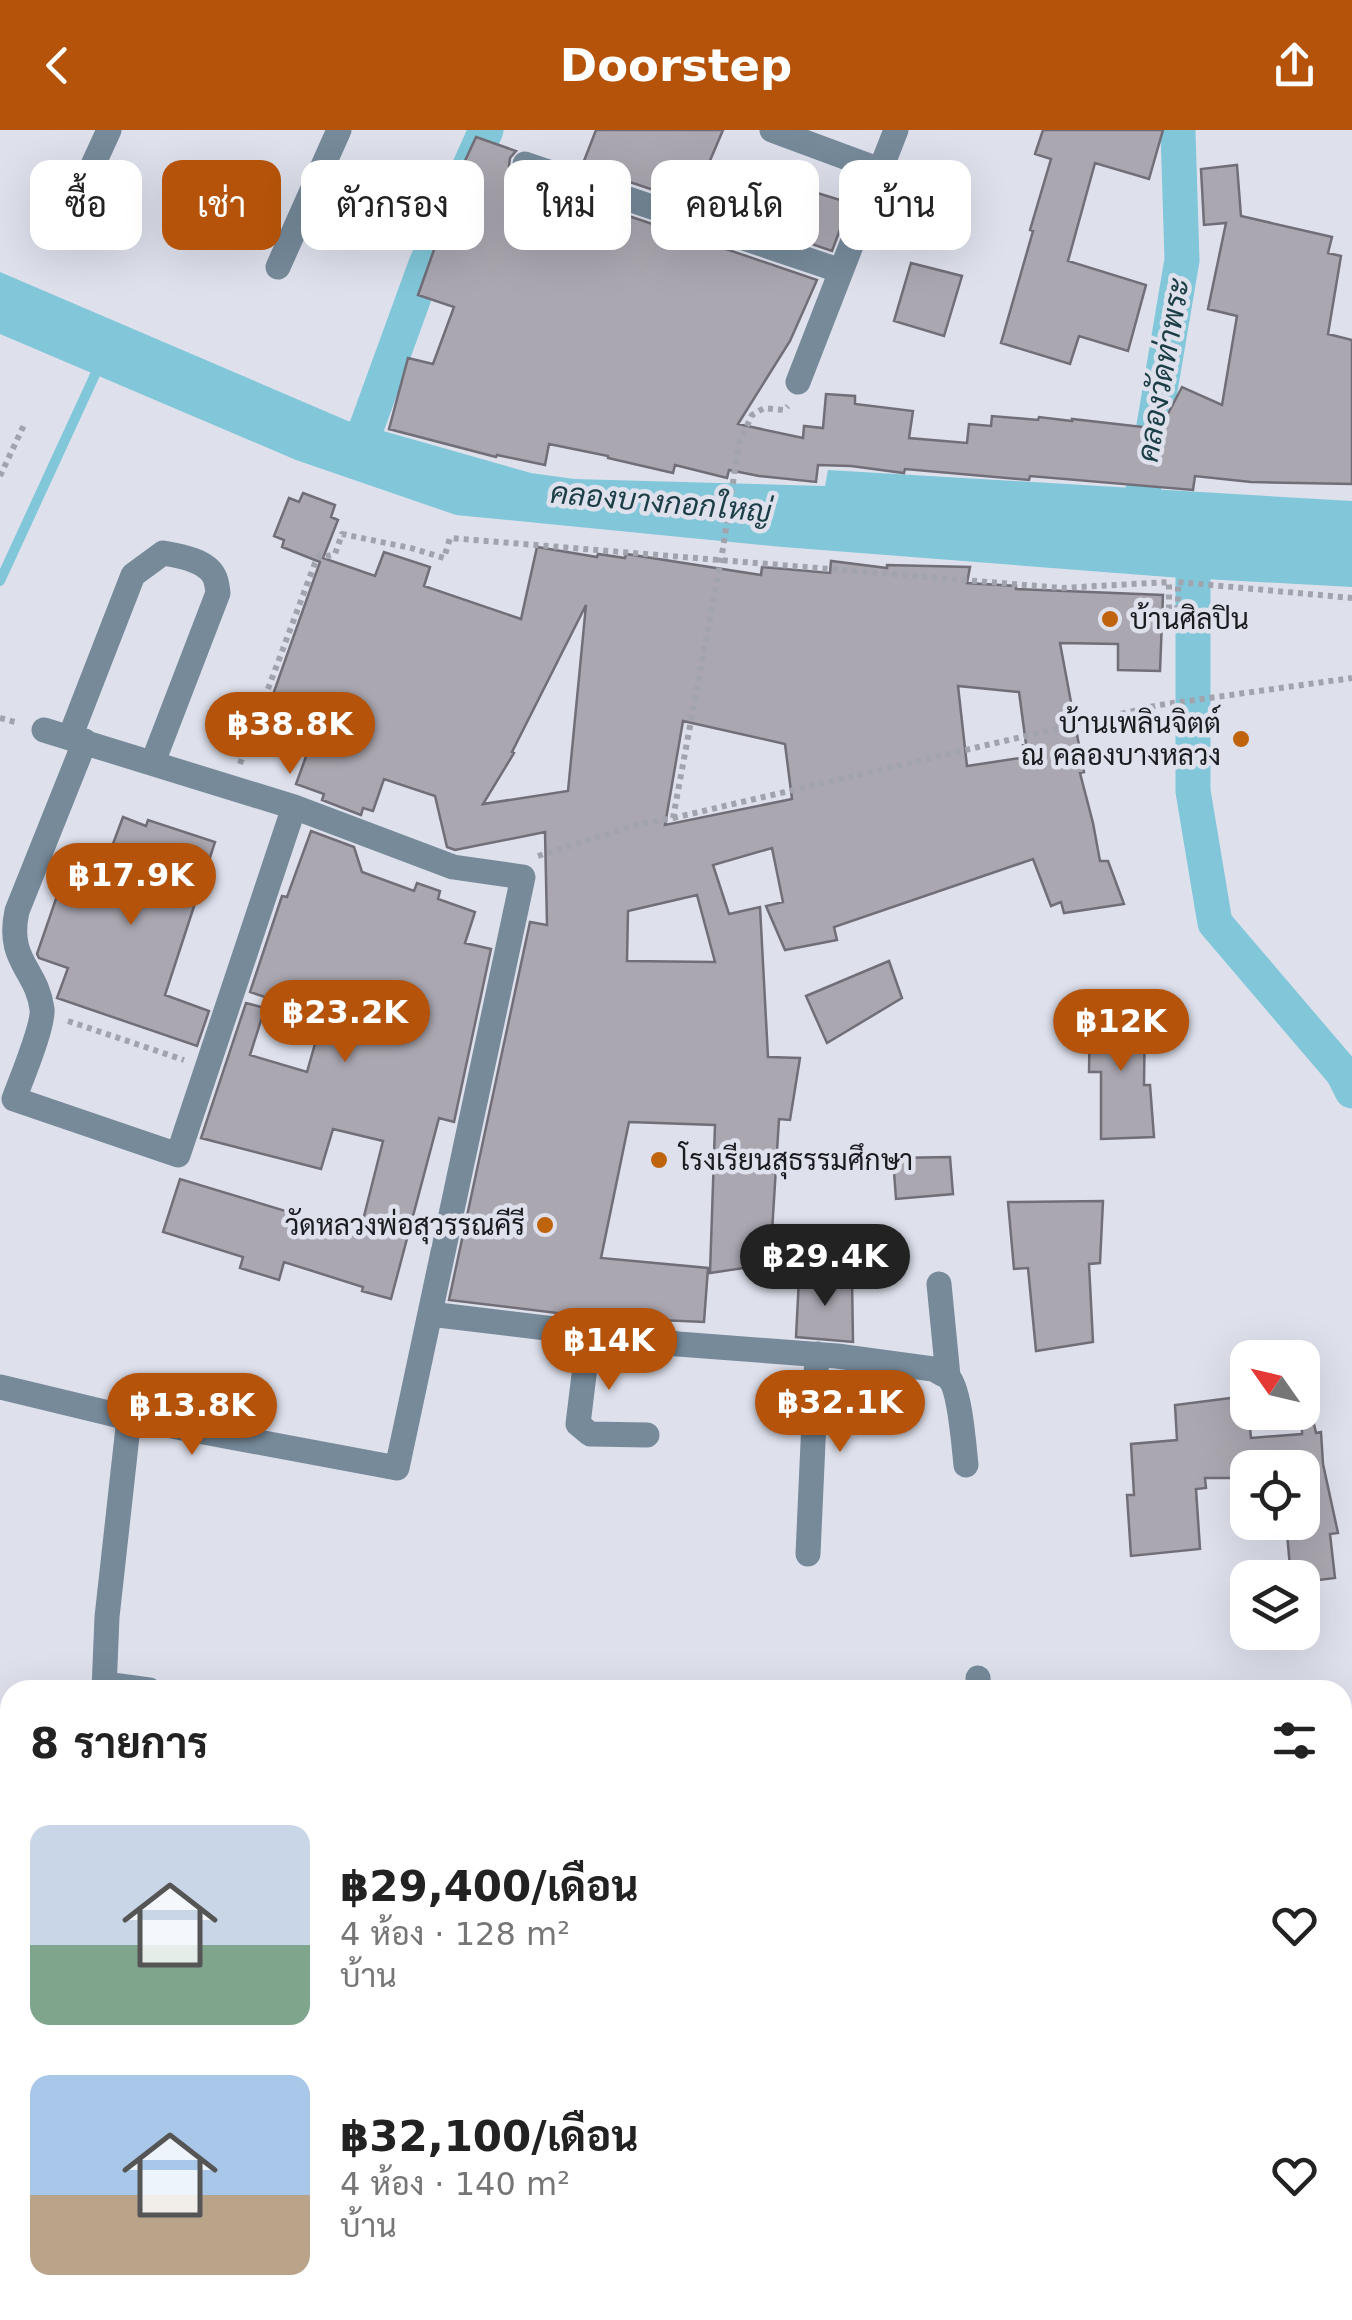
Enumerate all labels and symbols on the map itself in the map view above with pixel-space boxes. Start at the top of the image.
water label: คลองวัดท่าพระ [1129,275,1196,465]
water label: คลองบางกอกใหญ่ [549,473,775,530]
place label: บ้านศิลปิน [1130,601,1249,636]
marker: บ้านศิลปิน [1099,608,1121,630]
pin: ฿38.8K [209,692,371,777]
place label: บ้านเพลินจิตต์ ณ คลองบางหลวง [1021,704,1221,772]
marker: บ้านเพลินจิตต์ ณ คลองบางหลวง [1230,728,1252,750]
pin: ฿17.9K [50,843,212,928]
pin: ฿23.2K [264,980,426,1065]
pin: ฿12K [1062,989,1180,1074]
place label: โรงเรียนสุธรรมศึกษา [677,1141,913,1180]
marker: โรงเรียนสุธรรมศึกษา [648,1149,670,1171]
place label: วัดหลวงพ่อสุวรรณคีรี [285,1207,525,1245]
marker: วัดหลวงพ่อสุวรรณคีรี [534,1214,556,1236]
pin: ฿29.4K [744,1224,906,1309]
pin: ฿14K [550,1308,668,1393]
north arrow [1230,1340,1320,1430]
pin: ฿32.1K [759,1370,921,1455]
pin: ฿13.8K [111,1373,273,1458]

